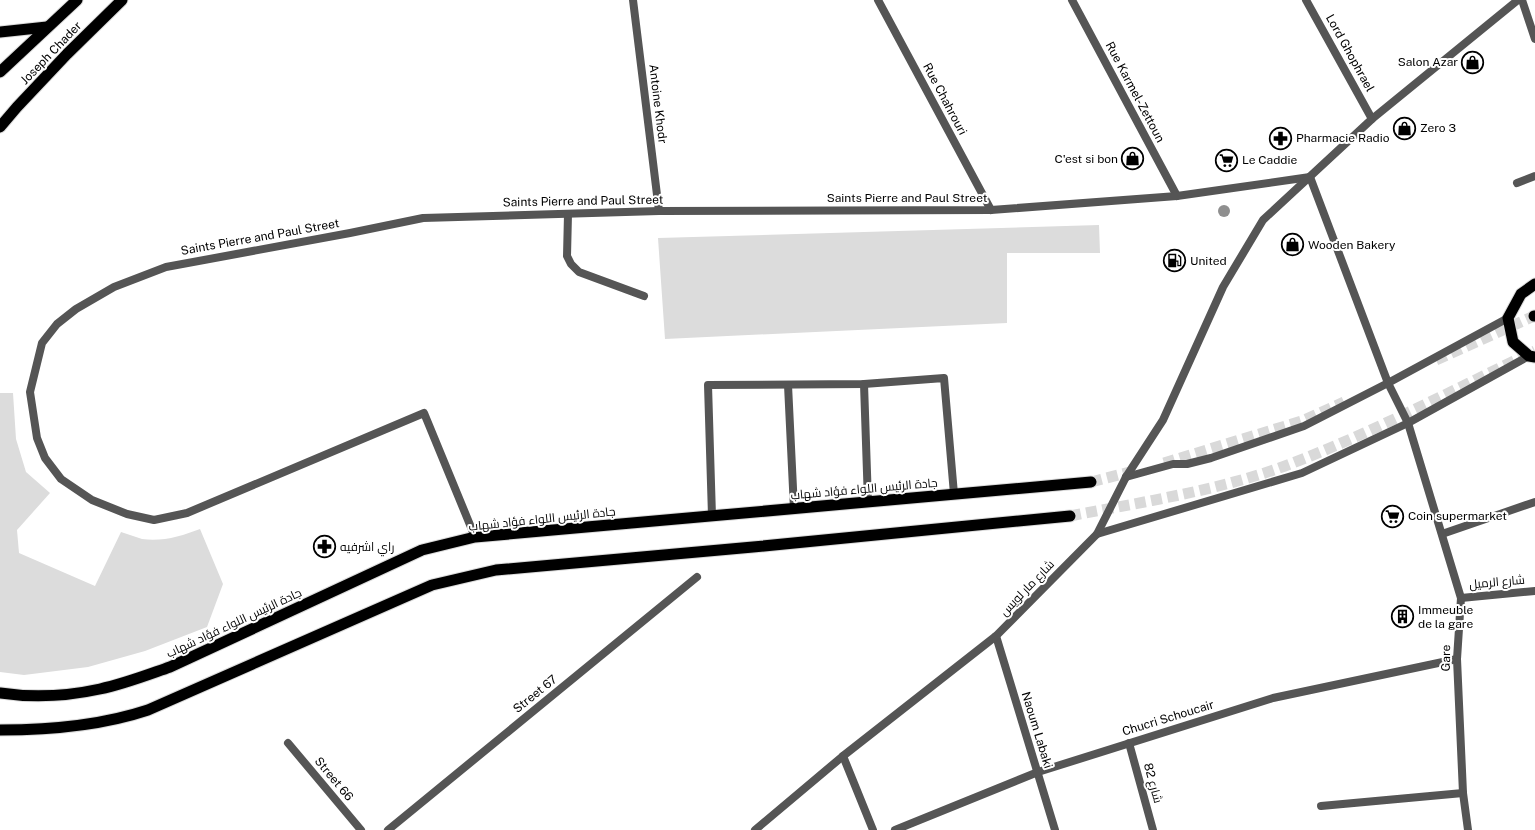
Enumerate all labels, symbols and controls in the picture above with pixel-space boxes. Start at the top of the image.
street label: Lord Ghophrael [1323,12,1377,94]
street label: Joseph Chader [18,19,85,87]
street label: Rue Karmel-Zettoun [1103,39,1168,145]
shop icon: Salon Azar [1460,49,1486,75]
place label: Salon Azar [1398,55,1458,69]
street label: Rue Chahrouri [920,61,970,137]
street label: Antoine Khodr [646,63,670,145]
shop icon: Zero 3 [1392,115,1418,141]
place label: Zero 3 [1420,121,1456,135]
pharmacy icon: Pharmacie Radio [1267,125,1293,151]
place label: Pharmacie Radio [1296,131,1390,145]
shop icon: C'est si bon [1120,146,1146,172]
supermarket icon: Le Caddie [1213,147,1239,173]
place label: C'est si bon [1054,152,1118,166]
place label: Le Caddie [1242,153,1298,167]
street label: Saints Pierre and Paul Street [827,191,988,205]
street label: Saints Pierre and Paul Street [503,193,664,209]
street label: Saints Pierre and Paul Street [180,216,341,258]
shop icon: Wooden Bakery [1280,232,1306,258]
place label: Wooden Bakery [1308,238,1396,252]
fuel station icon: United [1162,248,1188,274]
place label: United [1190,254,1227,268]
street label: جادة الرئيس اللواء فؤاد شهاب [790,476,938,502]
supermarket icon: Coin supermarket [1379,503,1405,529]
street label: جادة الرئيس اللواء فؤاد شهاب [468,504,616,534]
place label: Coin supermarket [1408,509,1507,523]
pharmacy icon: راي اشرفيه [311,534,337,560]
place label: راي اشرفيه [340,540,394,557]
street label: شارع مار لويس [997,557,1058,619]
street label: شارع الرميل [1469,573,1526,592]
street label: جادة الرئيس اللواء فؤاد شهاب [164,585,304,661]
place label: Immeuble de la gare [1418,603,1473,631]
building icon: Immeuble de la gare [1389,604,1415,630]
street label: Gare [1439,644,1453,672]
street label: Street 67 [510,672,560,716]
street label: Naoum Labaki [1019,690,1055,770]
street label: Chucri Schoucair [1120,697,1216,739]
street label: Street 66 [312,754,356,804]
street label: شارع 82 [1140,761,1165,805]

